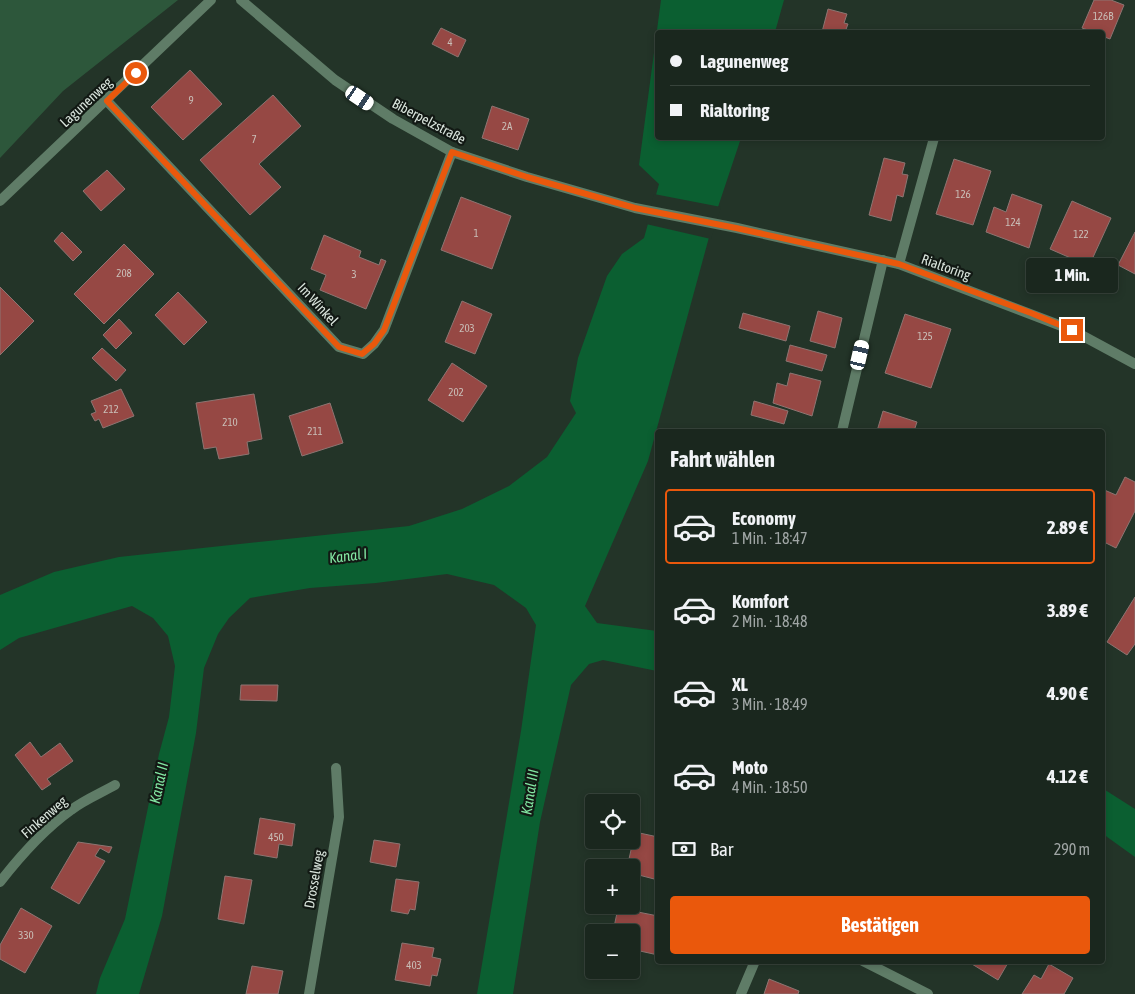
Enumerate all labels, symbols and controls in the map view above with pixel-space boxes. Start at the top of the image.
house number: 126B [1093,10,1114,22]
house number: 4 [447,36,453,48]
text: Lagunenweg [700,50,789,72]
route start [125,62,147,84]
street label: Lagunenweg [57,74,115,130]
car [343,83,376,113]
house number: 9 [188,94,194,106]
street label: Biberpelzstraße [389,95,469,147]
text: Rialtoring [700,99,769,121]
house number: 2A [502,120,513,132]
house number: 7 [251,133,257,145]
house number: 126 [955,188,971,200]
house number: 124 [1005,216,1021,228]
house number: 1 [473,227,479,239]
house number: 122 [1073,228,1089,240]
street label: Rialtoring [919,251,973,283]
callout: 1 Min. [1026,258,1118,292]
text: 1 Min. [1055,266,1089,284]
house number: 208 [116,267,132,279]
house number: 3 [351,268,357,280]
street label: Im Winkel [295,280,342,329]
route end [1061,319,1083,341]
house number: 203 [459,322,475,334]
house number: 125 [917,330,933,342]
car [849,339,870,371]
house number: 202 [448,386,464,398]
house number: 212 [103,403,119,415]
house number: 210 [222,416,238,428]
house number: 211 [307,425,323,437]
text: Fahrt wählen [670,446,775,472]
icon: car [672,504,717,549]
text: Economy [732,507,796,529]
text: 2.89 € [1047,516,1088,538]
text: 1 Min. · 18:47 [732,529,807,547]
water label: Kanal I [328,545,368,566]
icon: car [672,587,717,632]
text: Komfort [732,590,789,612]
text: 3.89 € [1047,599,1088,621]
text: 2 Min. · 18:48 [732,612,807,630]
icon: car [672,670,717,715]
text: XL [732,673,748,695]
text: 4.90 € [1047,682,1088,704]
text: 3 Min. · 18:49 [732,695,807,713]
icon: car [672,753,717,798]
text: Moto [732,756,768,778]
water label: Kanal II [146,760,171,805]
text: 4.12 € [1047,765,1088,787]
water label: Kanal III [518,768,542,816]
text: 4 Min. · 18:50 [732,778,807,796]
street label: Finkenweg [18,793,70,841]
map controls [585,794,640,979]
button: locate [585,794,640,849]
house number: 450 [268,831,284,843]
icon: cash [670,835,698,863]
text: Bar [710,838,733,860]
text: 290 m [1054,840,1090,858]
street label: Drosselweg [301,849,327,909]
button: + [585,859,640,914]
button: Bestätigen [670,896,1090,954]
button: − [585,924,640,979]
house number: 330 [18,929,34,941]
house number: 403 [406,959,422,971]

